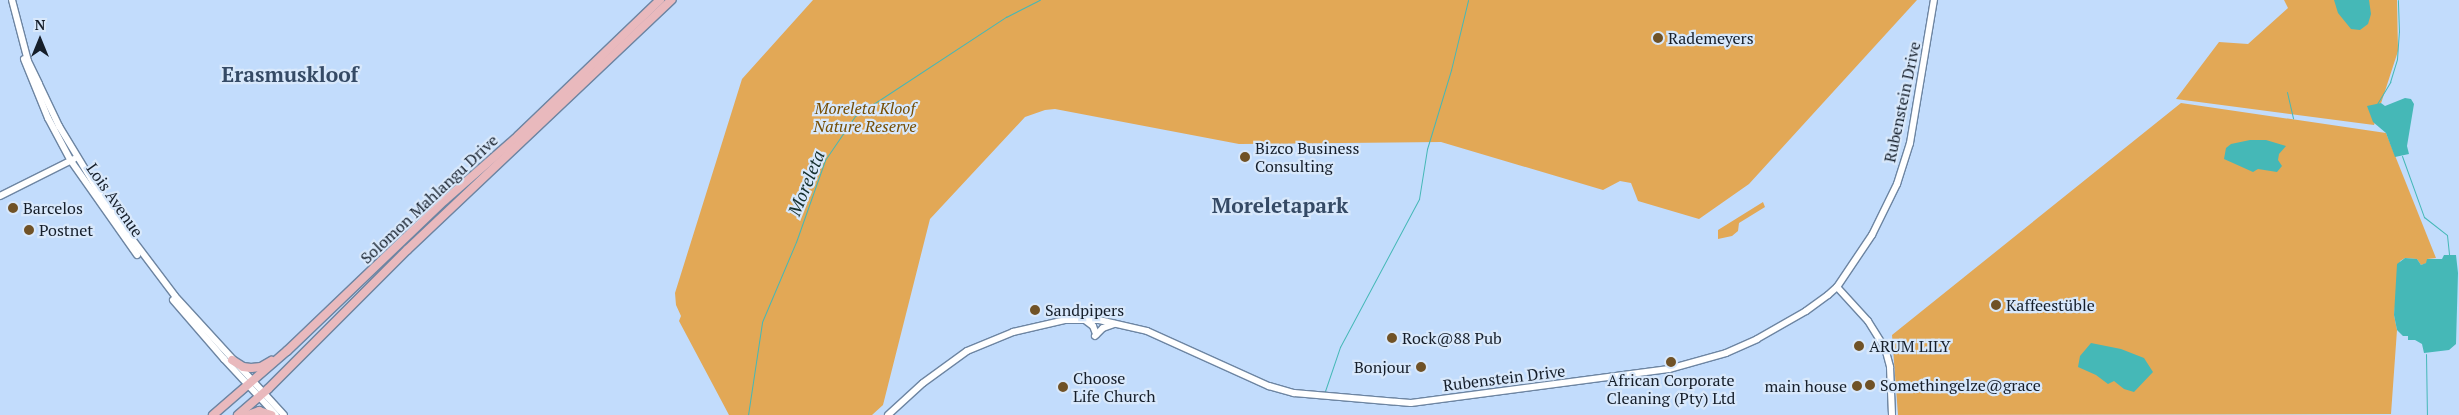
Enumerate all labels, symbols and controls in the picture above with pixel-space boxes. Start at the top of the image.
north arrow [15,15,65,65]
text: N [35,15,45,34]
place label: Rademeyers [1668,28,1754,48]
marker: Rademeyers [1652,32,1664,44]
street label: Rubenstein Drive [1880,40,1924,164]
district label: Erasmuskloof [222,61,358,87]
park label: Moreleta Kloof Nature Reserve [814,98,916,136]
street label: Solomon Mahlangu Drive [356,130,502,268]
place label: Bizco Business Consulting [1255,138,1359,176]
water label: Moreleta [783,147,829,219]
marker: Bizco Business Consulting [1239,151,1251,163]
street label: Lois Avenue [83,159,147,241]
district label: Moreletapark [1212,192,1348,218]
place label: Barcelos [23,198,83,218]
marker: Barcelos [7,202,19,214]
place label: Postnet [39,220,93,240]
marker: Postnet [23,224,35,236]
place label: Kaffeestüble [2006,295,2095,315]
marker: Kaffeestüble [1990,299,2002,311]
place label: Sandpipers [1045,300,1124,320]
marker: Sandpipers [1029,304,1041,316]
place label: Rock@88 Pub [1402,328,1502,348]
marker: Rock@88 Pub [1386,332,1398,344]
place label: ARUM LILY [1869,336,1951,356]
marker: ARUM LILY [1853,340,1865,352]
marker: African Corporate Cleaning (Pty) Ltd [1665,356,1677,368]
place label: Bonjour [1354,357,1411,377]
marker: Bonjour [1415,361,1427,373]
street label: Rubenstein Drive [1442,361,1566,395]
place label: Choose Life Church [1073,368,1156,406]
place label: African Corporate Cleaning (Pty) Ltd [1607,370,1735,408]
place label: Somethingelze@grace [1880,375,2041,395]
place label: main house [1765,376,1847,396]
marker: Somethingelze@grace [1864,379,1876,391]
marker: main house [1851,380,1863,392]
marker: Choose Life Church [1057,381,1069,393]

